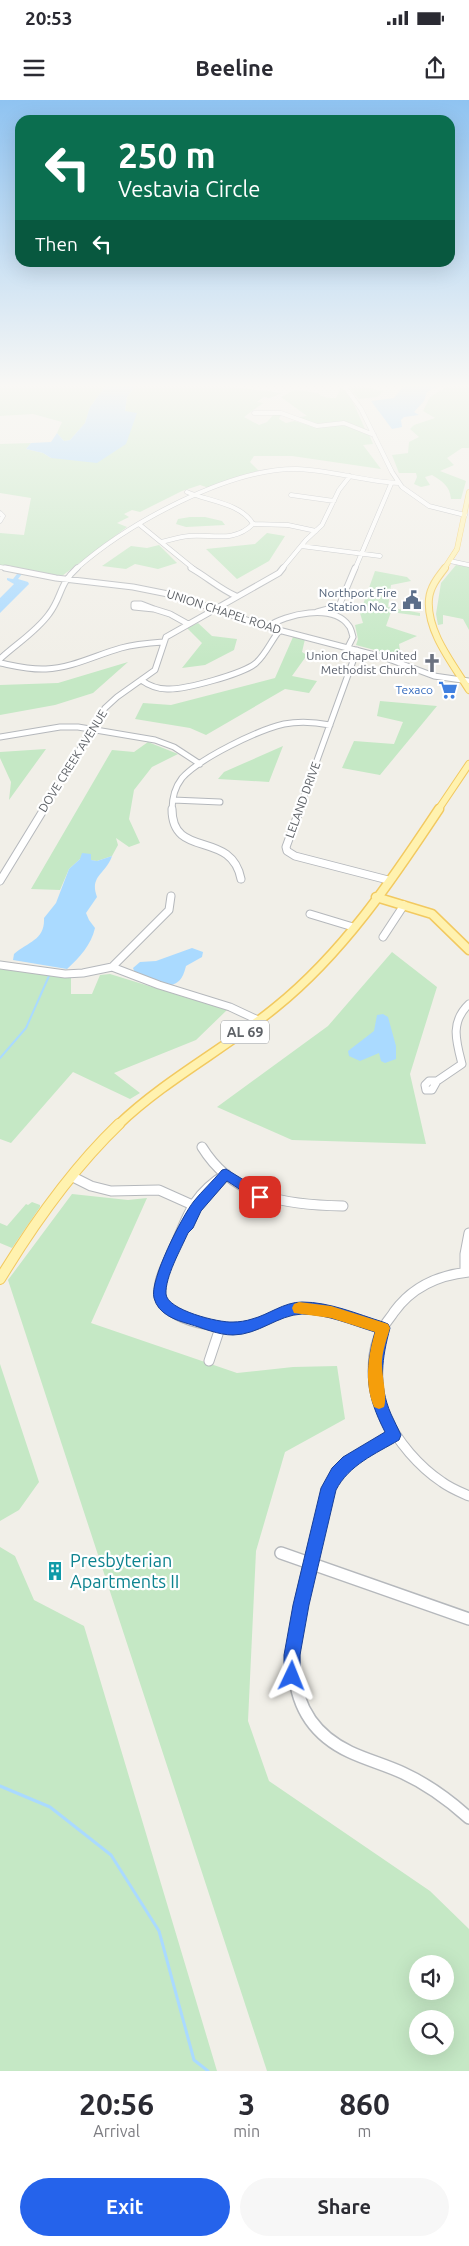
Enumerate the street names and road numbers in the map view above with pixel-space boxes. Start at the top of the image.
street label: UNION CHAPEL ROAD [165,587,283,636]
street label: DOVE CREEK AVENUE [36,707,110,814]
street label: LELAND DRIVE [283,760,322,840]
road number: AL 69 [221,1020,269,1044]

